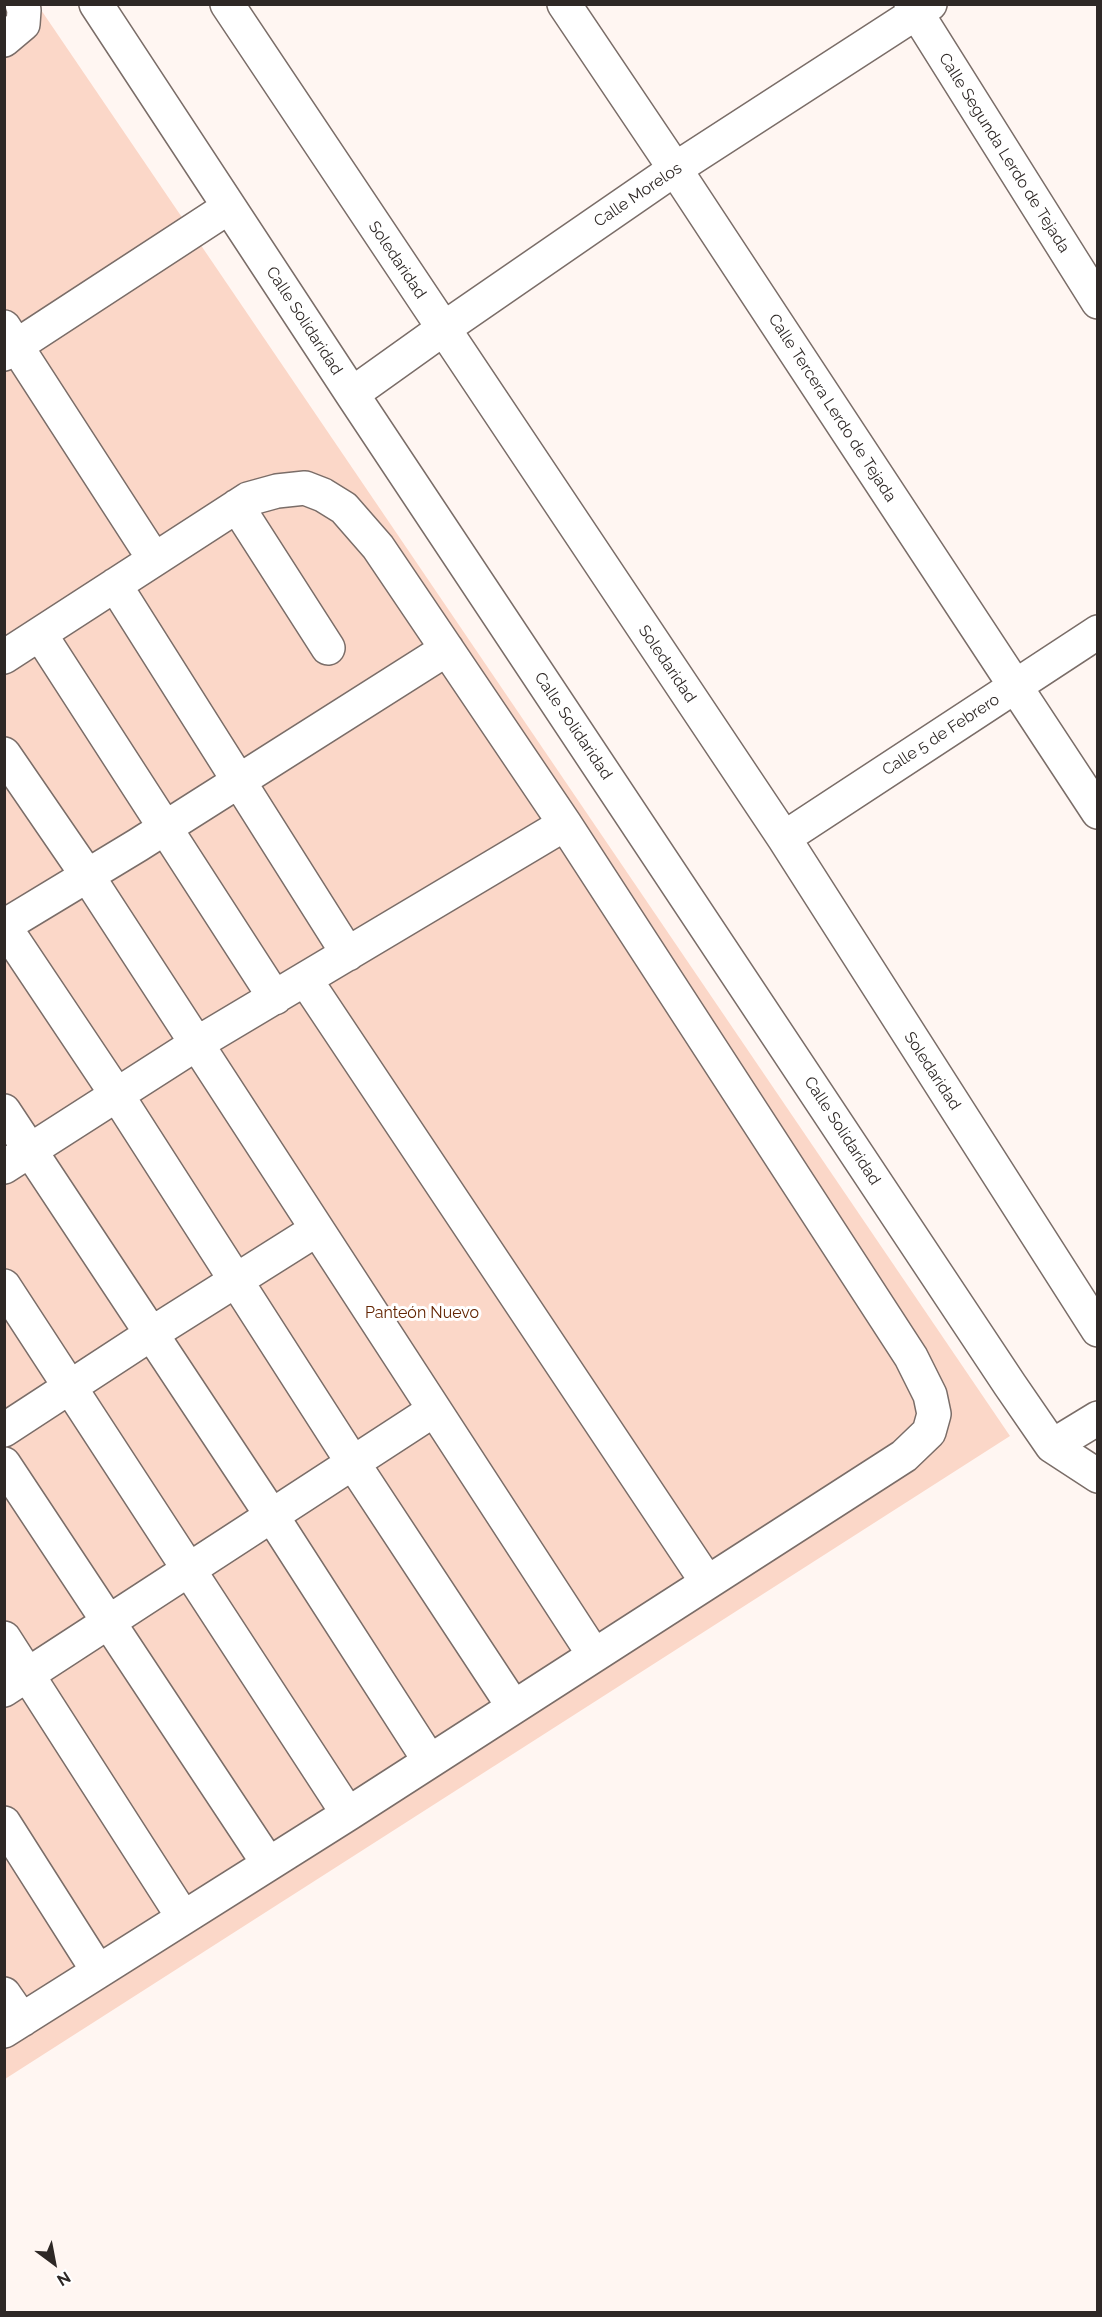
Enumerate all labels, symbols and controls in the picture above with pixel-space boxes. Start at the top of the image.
street label: Calle Segunda Lerdo de Tejada [934,50,1074,256]
street label: Calle Morelos [591,159,685,231]
street label: Soledaridad [364,218,430,302]
street label: Calle Solidaridad [262,263,346,379]
street label: Calle Tercera Lerdo de Tejada [764,310,900,506]
street label: Soledaridad [634,622,700,706]
street label: Calle Solidaridad [530,669,616,783]
street label: Calle 5 de Febrero [879,690,1003,780]
street label: Soledaridad [900,1028,964,1114]
street label: Calle Solidaridad [800,1073,884,1189]
park label: Panteón Nuevo [365,1303,479,1323]
north arrow [24,2233,84,2293]
text: N [54,2267,74,2290]

